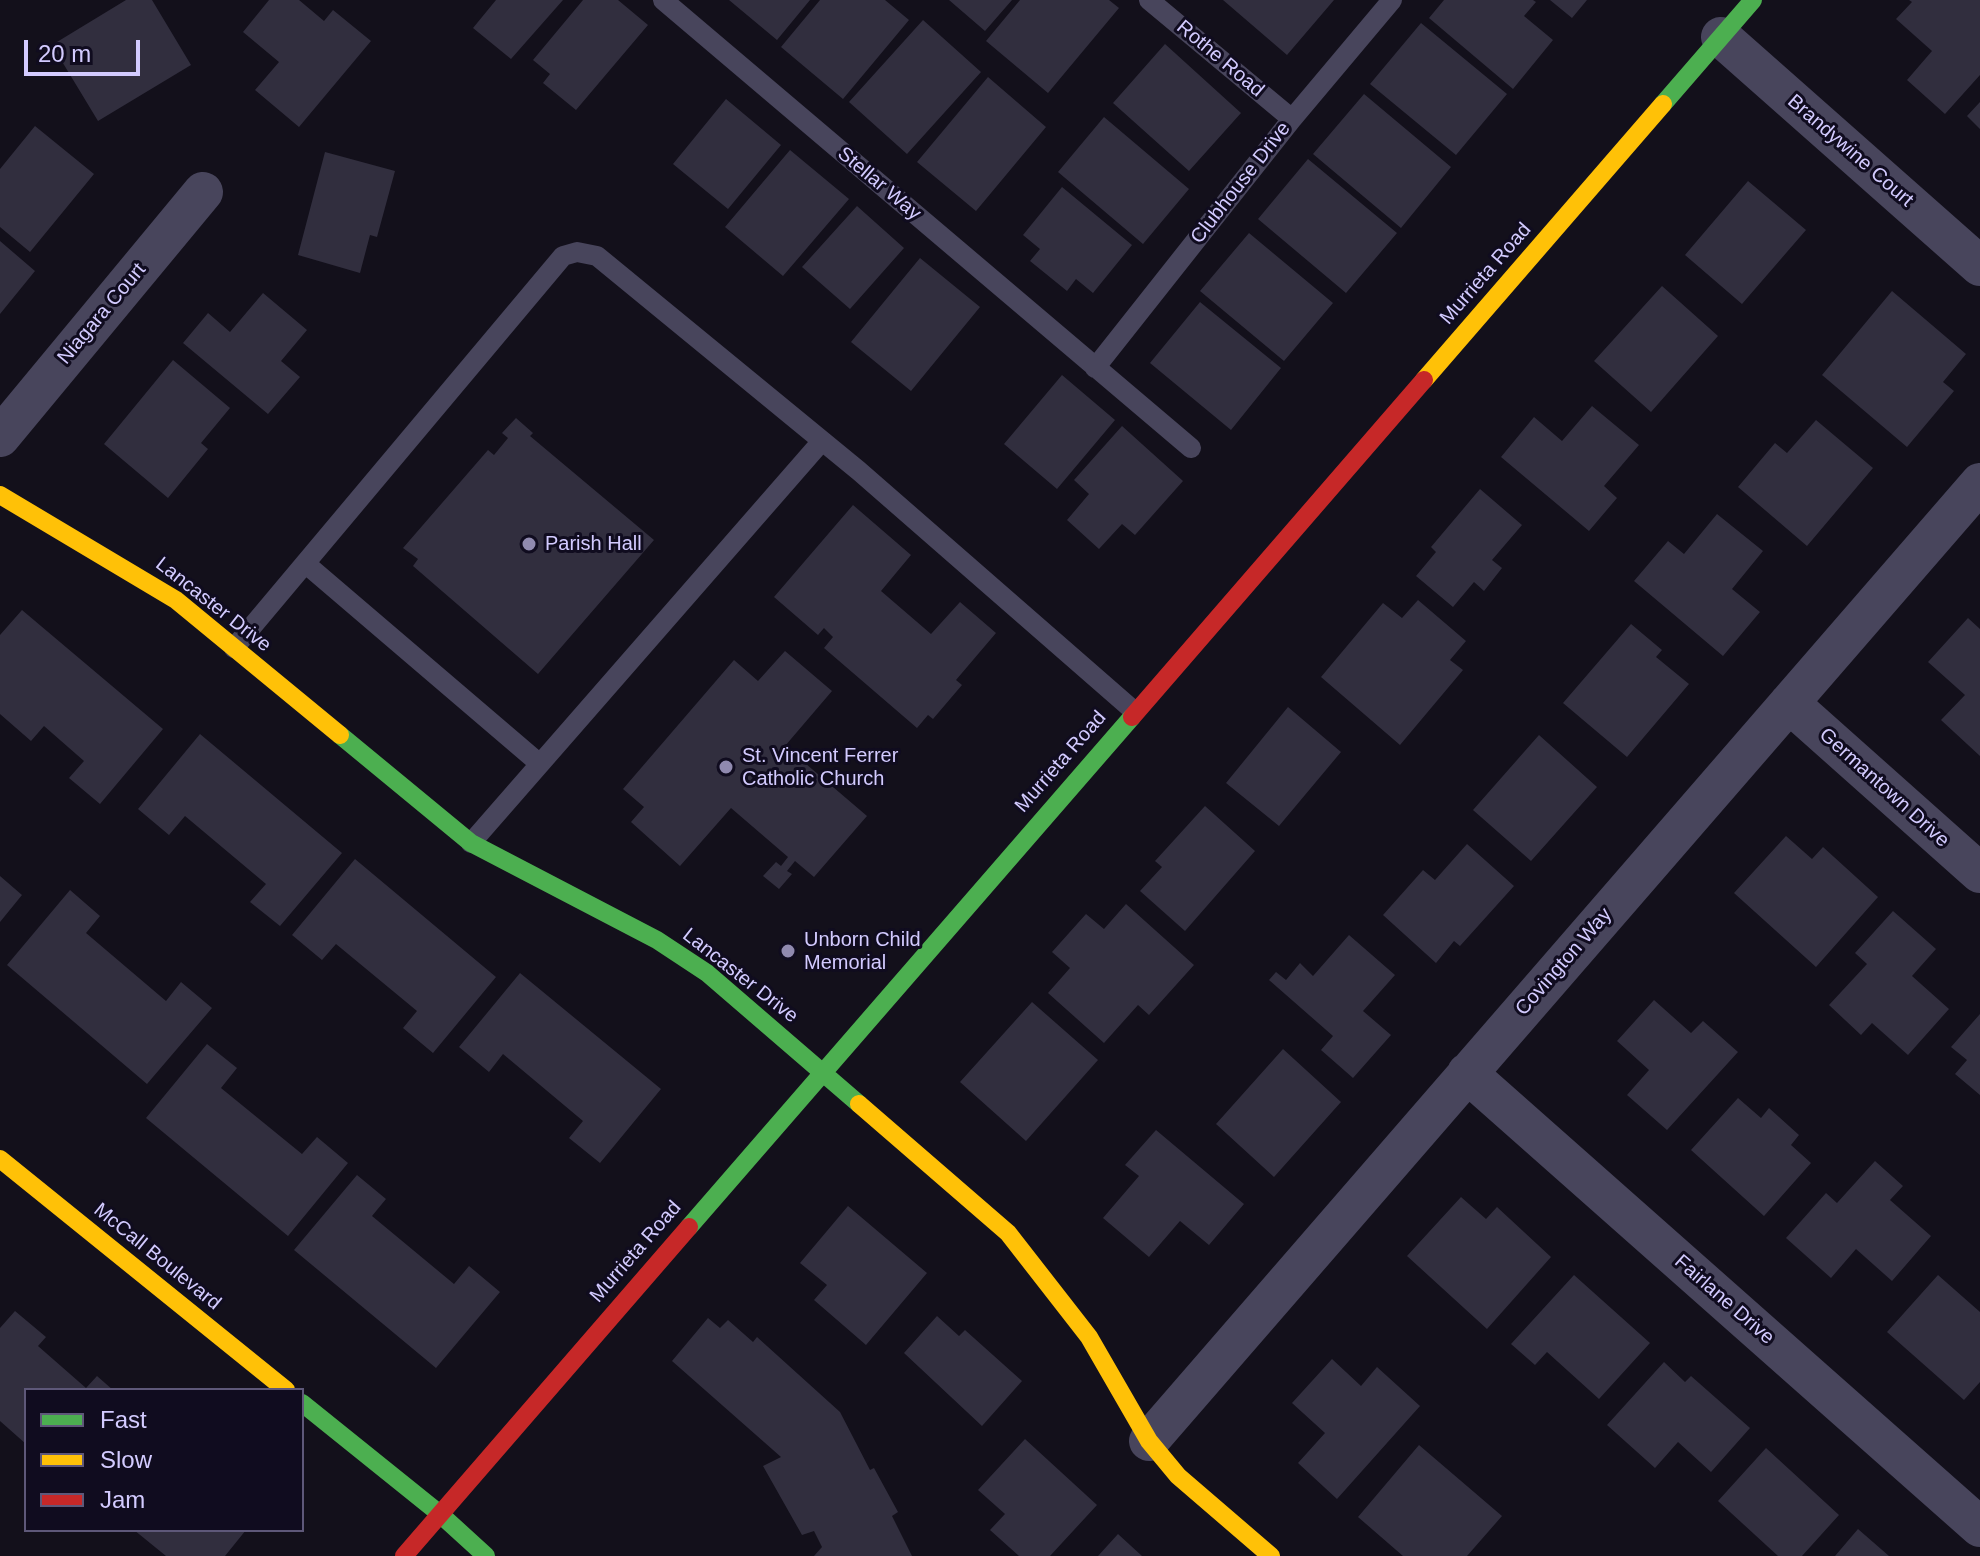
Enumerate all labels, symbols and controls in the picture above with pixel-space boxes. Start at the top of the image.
street label: Rothe Road [1171,16,1269,102]
scale bar [28,24,144,74]
text: 20 m [38,40,91,67]
street label: Brandywine Court [1782,90,1918,212]
street label: Clubhouse Drive [1186,117,1296,249]
street label: Stellar Way [832,142,926,226]
street label: Murrieta Road [1435,218,1537,330]
street label: Niagara Court [53,259,151,369]
place label: Parish Hall [545,532,642,556]
marker: Parish Hall [520,535,538,553]
street label: Lancaster Drive [150,552,276,658]
street label: Murrieta Road [1010,706,1112,818]
street label: Germantown Drive [1814,723,1954,853]
place label: St. Vincent Ferrer Catholic Church [742,744,898,791]
marker: St. Vincent Ferrer Catholic Church [717,758,735,776]
street label: Covington Way [1511,903,1617,1021]
street label: Lancaster Drive [677,923,803,1029]
place label: Unborn Child Memorial [804,928,921,975]
marker: Unborn Child Memorial [779,942,797,960]
street label: Murrieta Road [585,1196,687,1308]
street label: McCall Boulevard [89,1198,225,1316]
street label: Fairlane Drive [1669,1250,1779,1350]
legend [24,1388,304,1532]
text: Fast [100,1406,147,1433]
text: Slow [100,1446,152,1473]
text: Jam [100,1486,145,1513]

